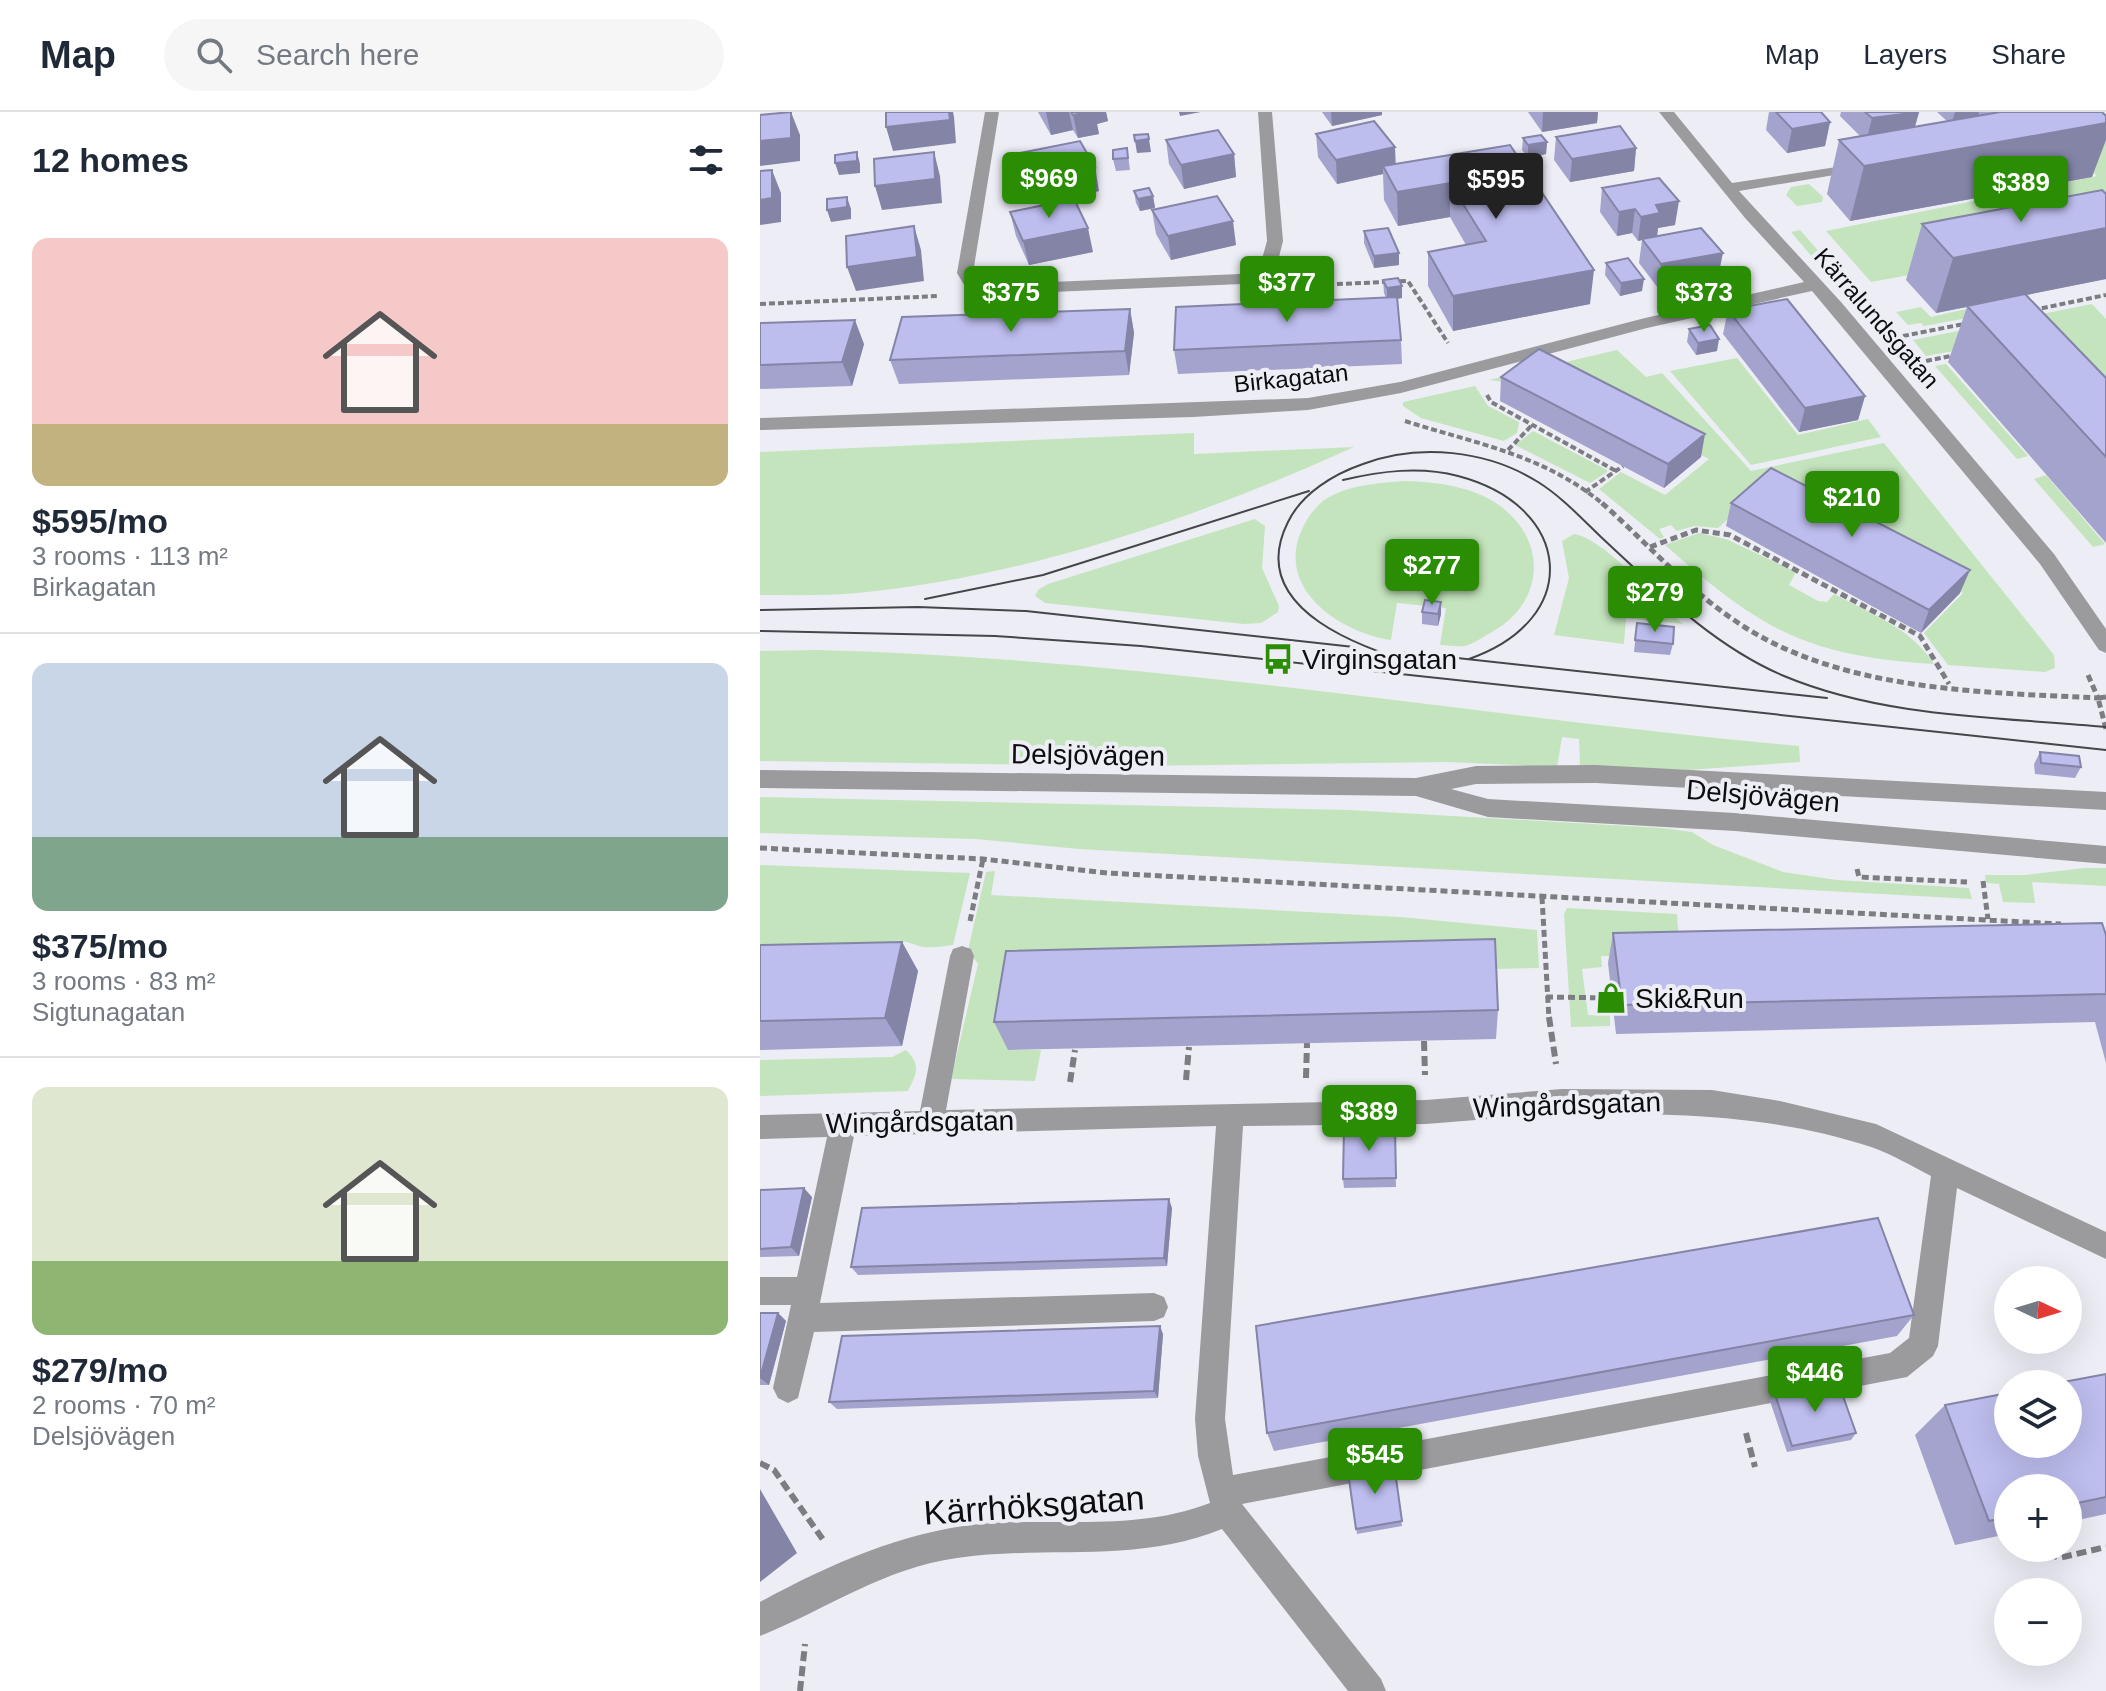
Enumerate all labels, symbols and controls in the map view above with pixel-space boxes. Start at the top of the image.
search box [164,19,724,91]
icon: search [192,33,236,77]
text: Map [40,34,116,76]
text: Search here [256,38,419,71]
text: Map [1765,39,1819,70]
text: Layers [1863,39,1947,70]
text: Share [1991,39,2066,70]
icon: filters [684,138,728,182]
text: 12 homes [32,141,189,179]
pin: $969 [1002,152,1096,220]
pin: $595 [1449,153,1543,221]
pin: $389 [1974,156,2068,224]
text: $969 [1020,163,1078,193]
text: $595 [1467,164,1525,194]
text: $389 [1992,167,2050,197]
street label: Kärralundsgatan [1809,243,1945,393]
pin: $377 [1240,256,1334,324]
pin: $375 [964,266,1058,334]
pin: $373 [1657,266,1751,334]
text: $377 [1258,267,1316,297]
text: $375 [982,277,1040,307]
text: $373 [1675,277,1733,307]
icon: home [308,290,452,434]
street label: Birkagatan [1233,359,1349,397]
pin: $210 [1805,471,1899,539]
text: $210 [1823,482,1881,512]
text: $595/mo [32,502,168,540]
pin: $277 [1385,539,1479,607]
text: 3 rooms · 113 m² [32,541,228,571]
text: $277 [1403,550,1461,580]
pin: $279 [1608,566,1702,634]
text: Birkagatan [32,572,156,602]
text: $279 [1626,577,1684,607]
bus stop icon: Virginsgatan [1261,642,1295,676]
place label: Virginsgatan [1302,644,1457,675]
icon: home [308,715,452,859]
street label: Delsjövägen [1011,738,1165,772]
street label: Delsjövägen [1685,774,1841,818]
text: $375/mo [32,927,168,965]
text: 3 rooms · 83 m² [32,966,216,996]
shop icon: Ski&Run [1594,981,1628,1015]
place label: Ski&Run [1635,983,1744,1014]
text: Sigtunagatan [32,997,185,1027]
pin: $389 [1322,1085,1416,1153]
street label: Wingårdsgatan [1472,1086,1662,1124]
text: $389 [1340,1096,1398,1126]
street label: Wingårdsgatan [826,1105,1014,1139]
icon: home [308,1139,452,1283]
north arrow [1994,1266,2082,1354]
map controls [1994,1266,2082,1666]
pin: $446 [1768,1346,1862,1414]
text: $279/mo [32,1351,168,1389]
text: $446 [1786,1357,1844,1387]
button: layers [1994,1370,2082,1458]
text: 2 rooms · 70 m² [32,1390,216,1420]
text: Delsjövägen [32,1421,175,1451]
pin: $545 [1328,1428,1422,1496]
text: $545 [1346,1439,1404,1469]
button: + [1994,1474,2082,1562]
street label: Kärrhöksgatan [922,1478,1146,1532]
button: − [1994,1578,2082,1666]

